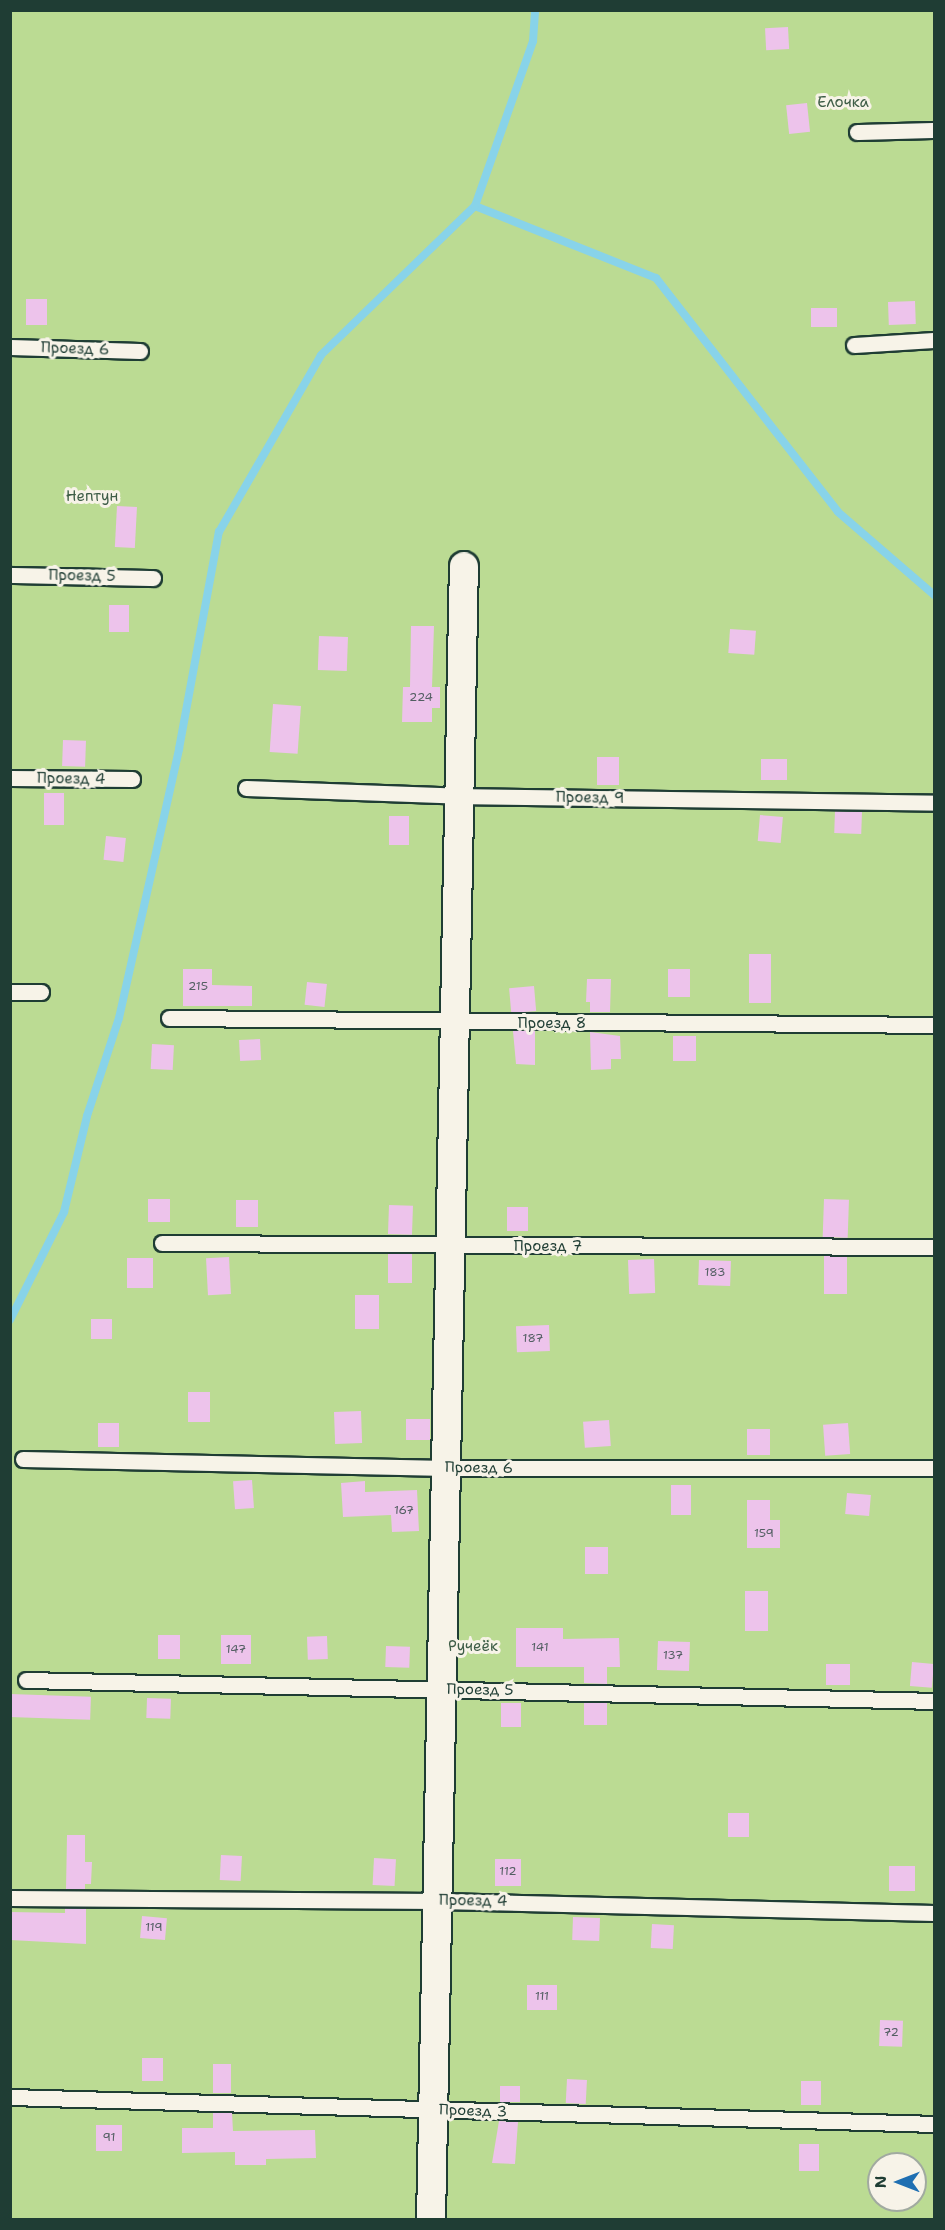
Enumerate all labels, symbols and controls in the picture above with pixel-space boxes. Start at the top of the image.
park label: Елочка [817,94,869,112]
street label: Проезд 6 [41,339,109,359]
park label: Нептун [66,488,118,506]
street label: Проезд 5 [48,566,116,586]
house number: 224 [409,691,433,705]
street label: Проезд 4 [37,769,105,789]
street label: Проезд 9 [556,788,624,808]
house number: 215 [188,980,208,994]
street label: Проезд 8 [518,1015,586,1033]
street label: Проезд 7 [514,1238,582,1256]
house number: 183 [705,1266,725,1280]
house number: 187 [523,1332,543,1346]
street label: Проезд 6 [445,1458,513,1478]
house number: 167 [394,1504,414,1518]
house number: 159 [754,1527,774,1541]
park label: Ручеёк [448,1638,498,1656]
house number: 141 [531,1641,549,1655]
house number: 147 [226,1643,246,1657]
house number: 137 [663,1649,683,1663]
street label: Проезд 5 [446,1680,514,1700]
house number: 112 [499,1865,517,1879]
street label: Проезд 4 [439,1891,507,1911]
house number: 119 [145,1921,163,1935]
house number: 111 [535,1990,549,2004]
house number: 72 [883,2026,899,2040]
street label: Проезд 3 [439,2101,507,2121]
house number: 91 [102,2131,116,2145]
north arrow [867,2152,927,2212]
text: N [870,2176,891,2188]

